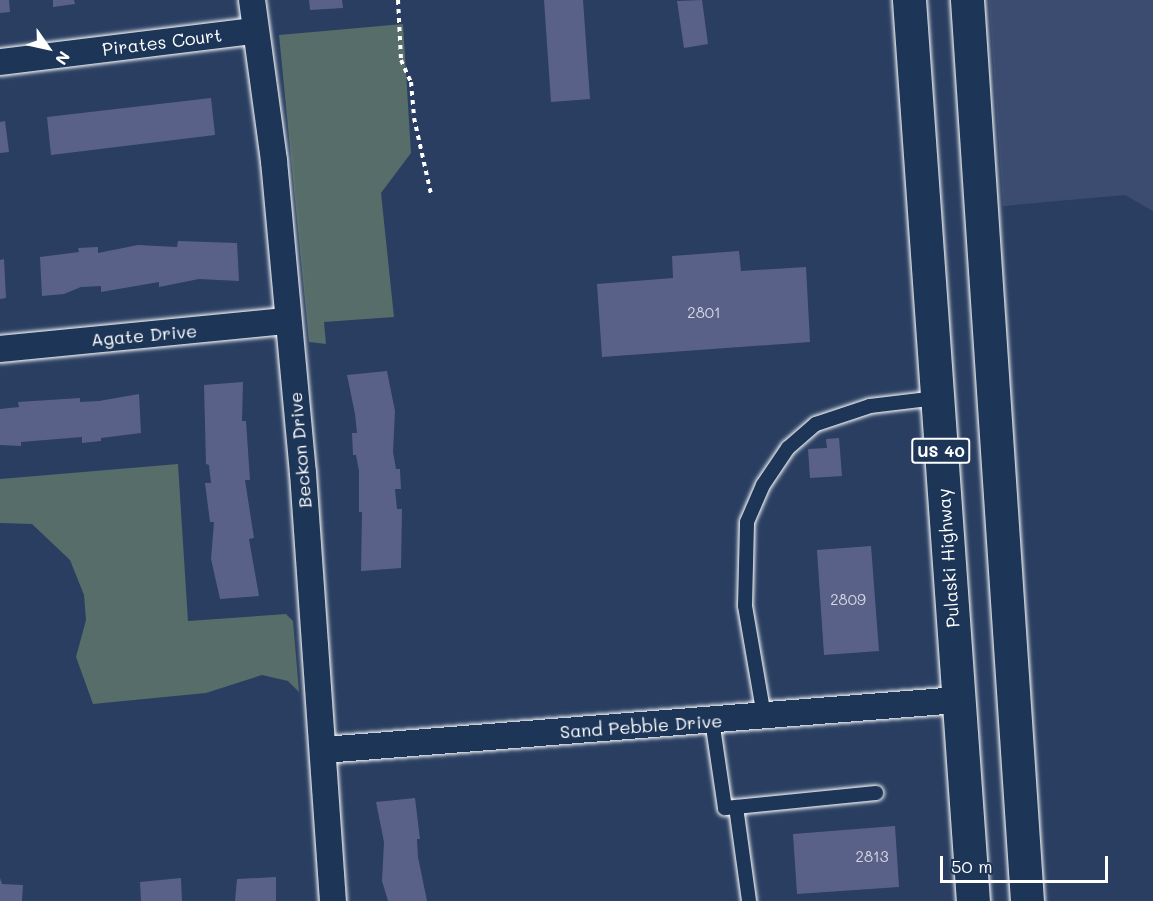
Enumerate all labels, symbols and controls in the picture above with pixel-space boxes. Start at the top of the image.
north arrow [18,18,78,78]
street label: Pirates Court [101,24,223,60]
text: N [51,47,75,69]
house number: 2801 [687,304,721,322]
street label: Agate Drive [90,320,198,350]
street label: Beckon Drive [284,391,316,509]
road number: US 40 [911,438,971,464]
street label: Pulaski Highway [932,488,964,628]
house number: 2809 [830,591,866,609]
street label: Sand Pebble Drive [559,710,723,742]
scale bar [943,844,1111,882]
house number: 2813 [856,848,888,866]
text: 50 m [951,854,993,878]

